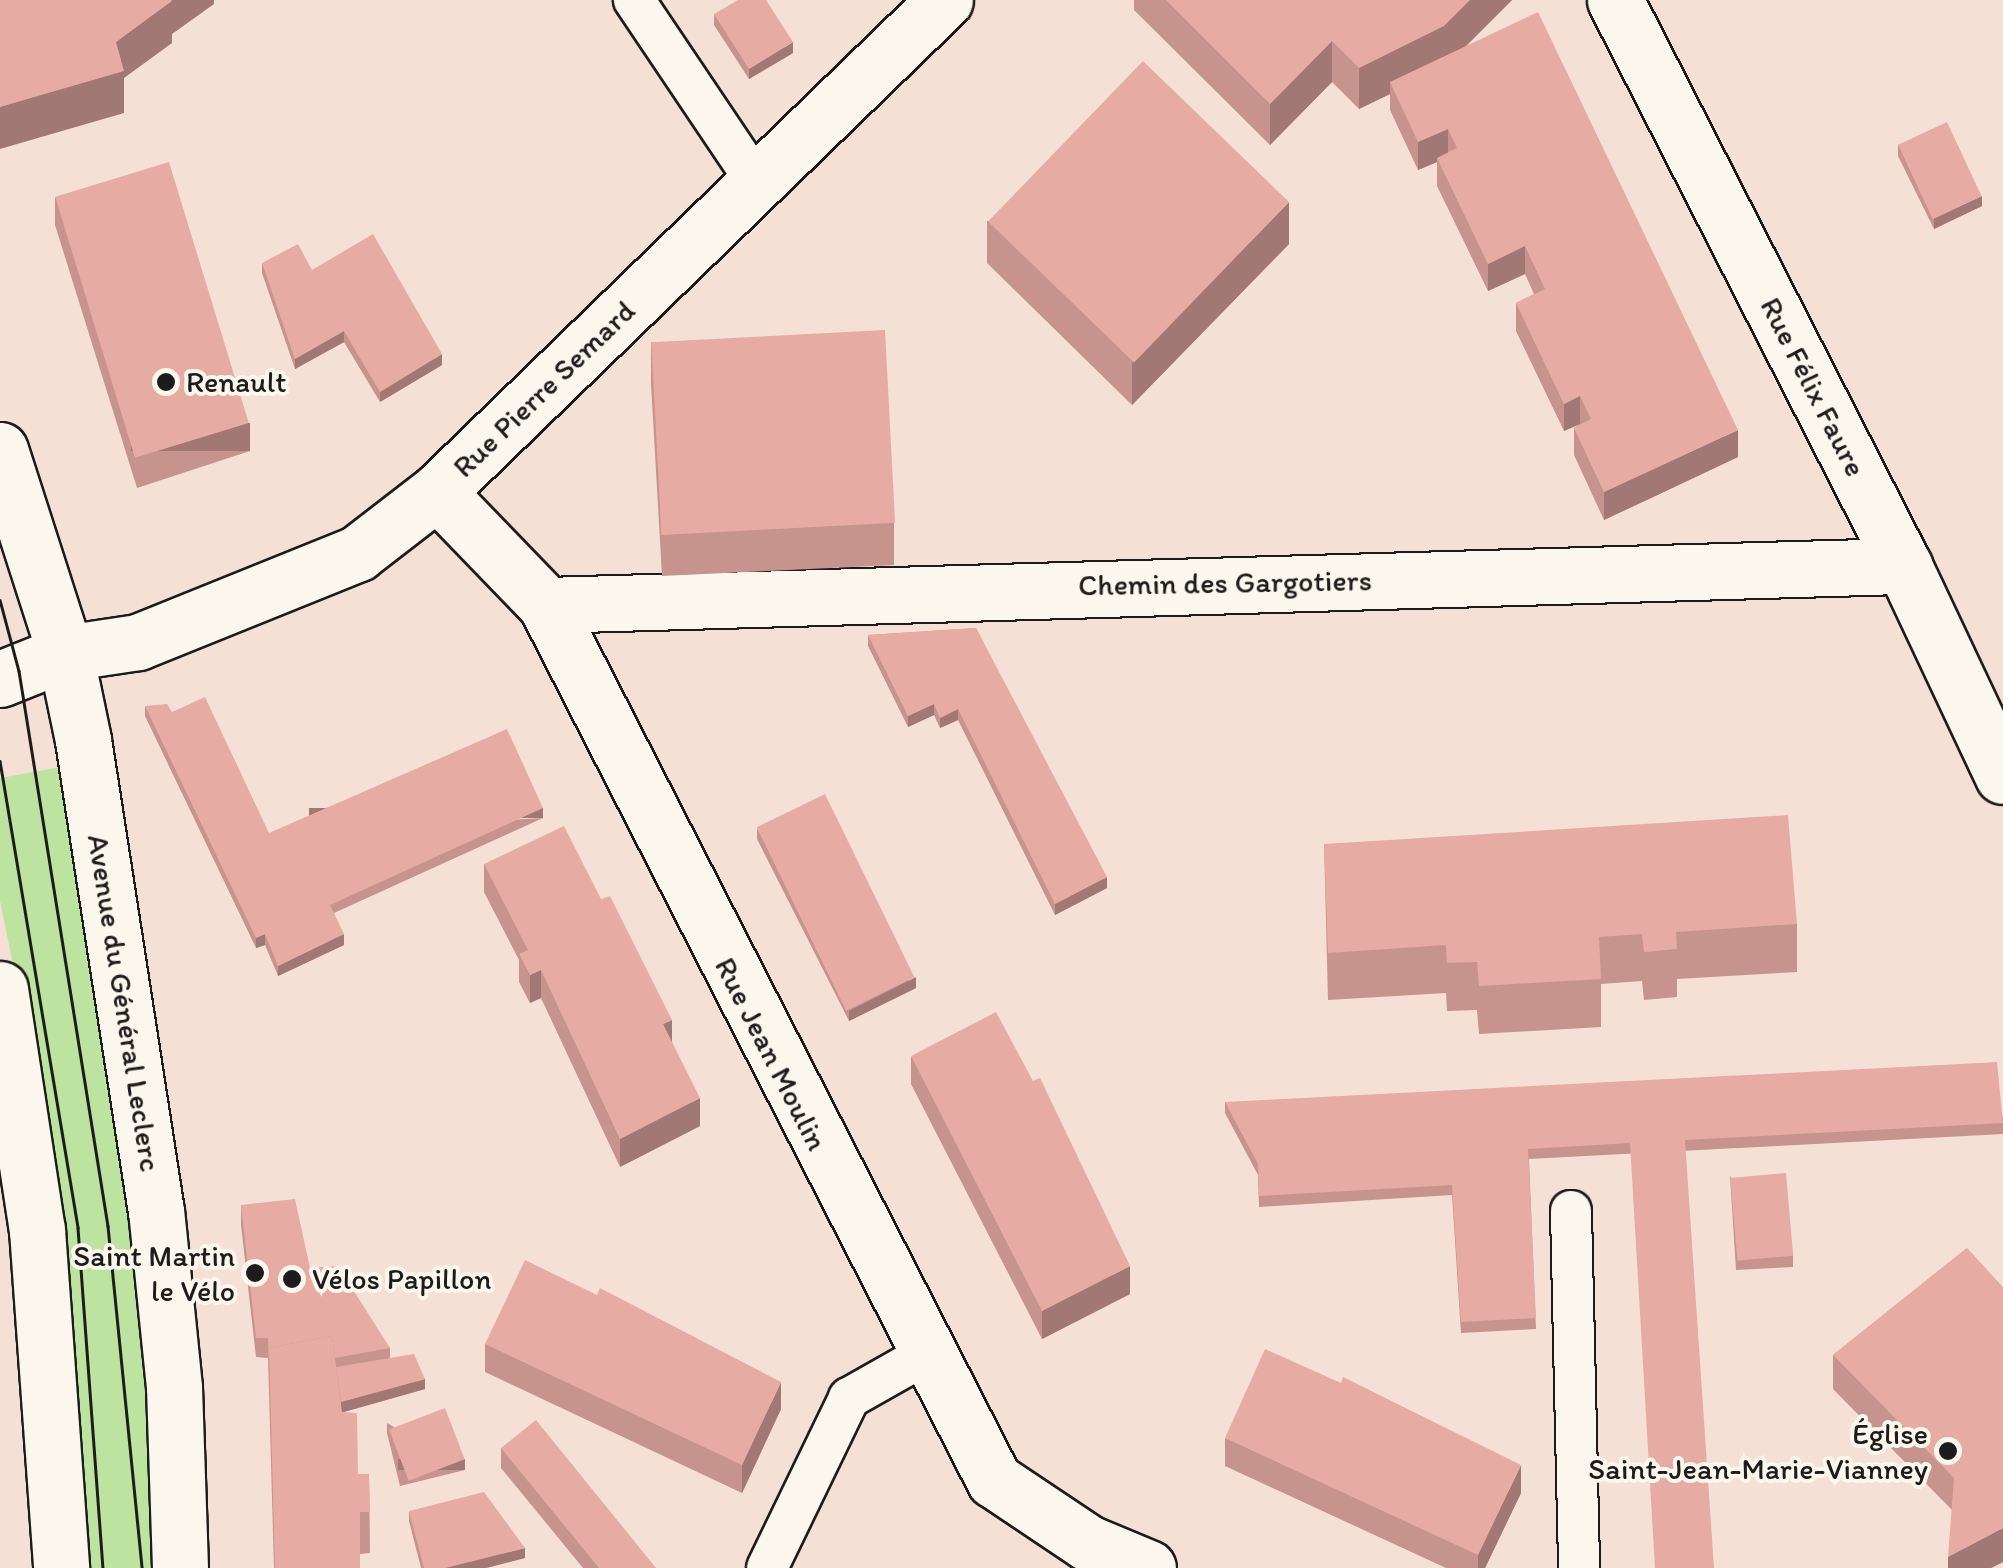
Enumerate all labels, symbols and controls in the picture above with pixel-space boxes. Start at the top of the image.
street label: Rue Félix Faure [1753,292,1873,482]
street label: Rue Pierre Semard [446,293,642,485]
place label: Renault [186,364,286,400]
marker: Renault [155,371,177,393]
street label: Chemin des Gargotiers [1078,562,1372,604]
street label: Avenue du Général Leclerc [80,832,168,1174]
street label: Rue Jean Moulin [707,952,835,1156]
place label: Saint Martin le Vélo [73,1238,235,1308]
place label: Vélos Papillon [312,1261,491,1297]
marker: Saint Martin le Vélo [244,1262,266,1284]
marker: Vélos Papillon [281,1268,303,1290]
place label: Église Saint-Jean-Marie-Vianney [1588,1416,1928,1486]
marker: Église Saint-Jean-Marie-Vianney [1937,1440,1959,1462]

